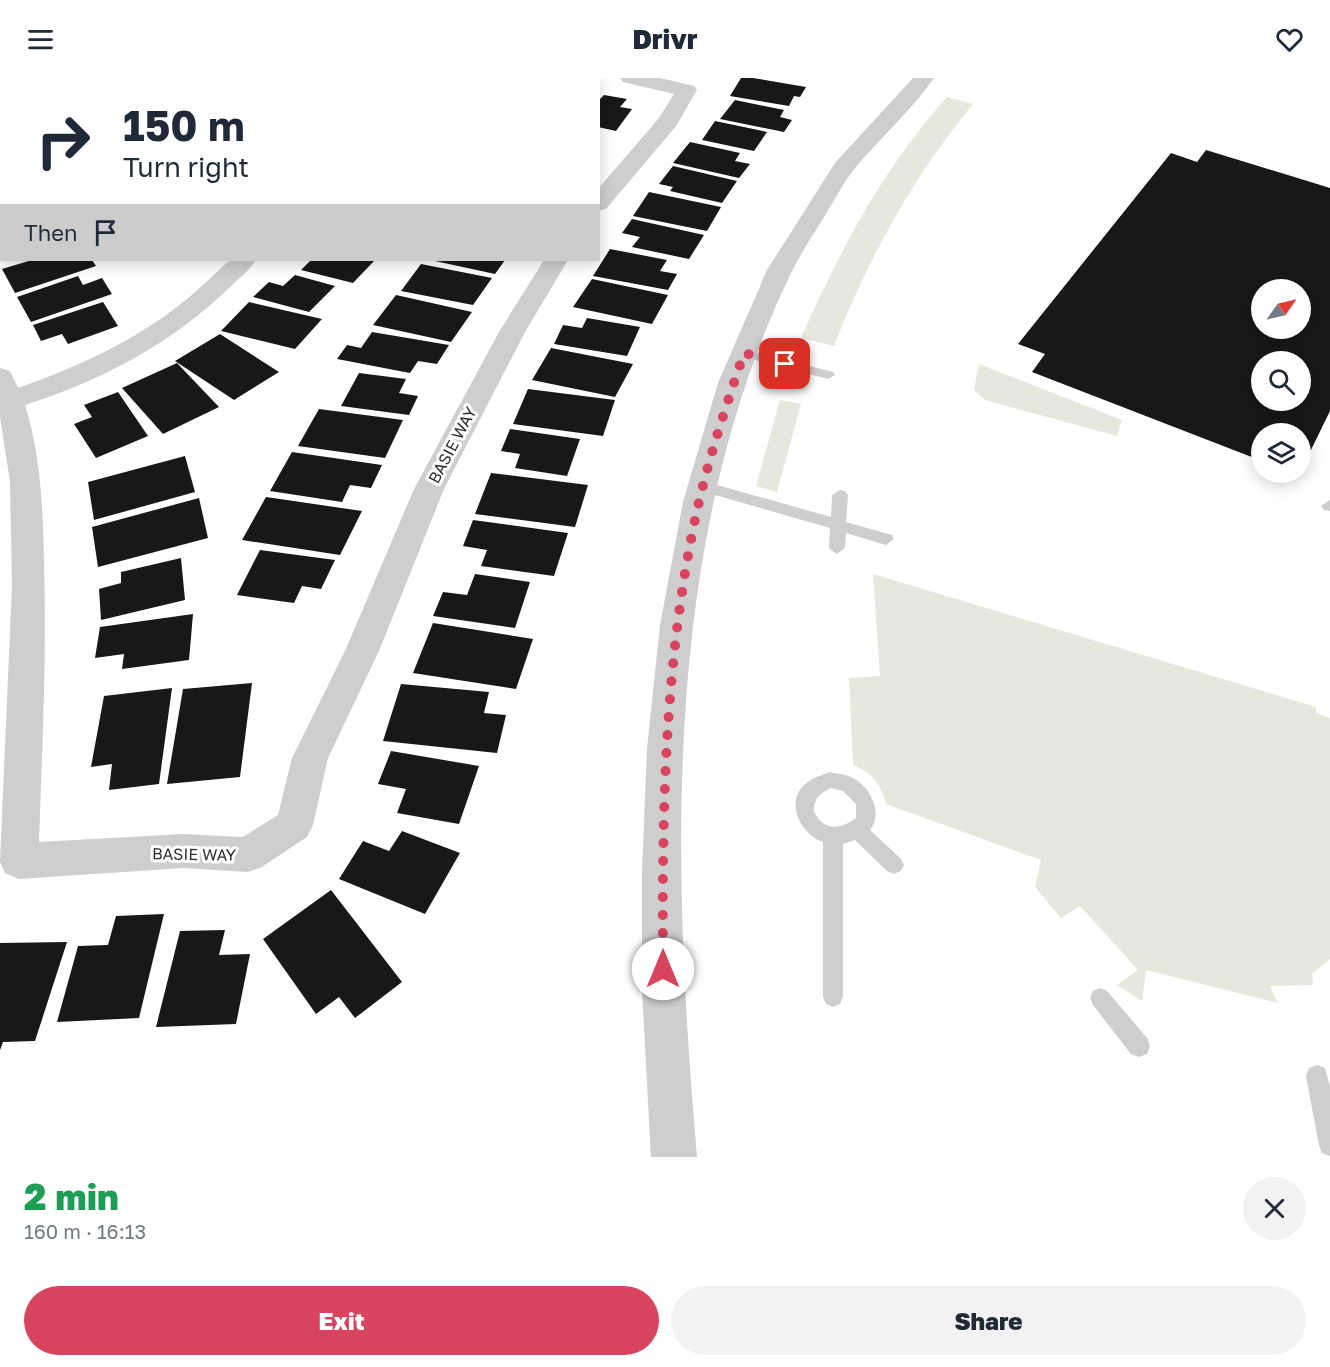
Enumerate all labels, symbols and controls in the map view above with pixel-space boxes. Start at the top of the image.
icon: menu [24,23,57,56]
text: Drivr [632,23,698,55]
icon: heart [1273,23,1306,56]
text: 150 m [123,100,245,150]
icon: right [24,102,102,180]
text: Turn right [123,151,249,183]
icon: arrive [89,216,122,249]
text: Then [24,219,77,246]
north arrow [1251,279,1311,339]
map controls [1251,279,1311,483]
pin [759,338,810,389]
icon: arrive [768,347,801,380]
button: search [1251,351,1311,411]
street label: BASIE WAY [424,403,481,487]
button: layers [1251,423,1311,483]
street label: BASIE WAY [152,843,237,865]
position arrow [631,937,695,1001]
text: 2 min [24,1175,119,1218]
button: close [1243,1177,1306,1240]
text: 160 m · 16:13 [24,1219,146,1243]
button: Exit [24,1286,659,1355]
button: Share [671,1286,1306,1355]

